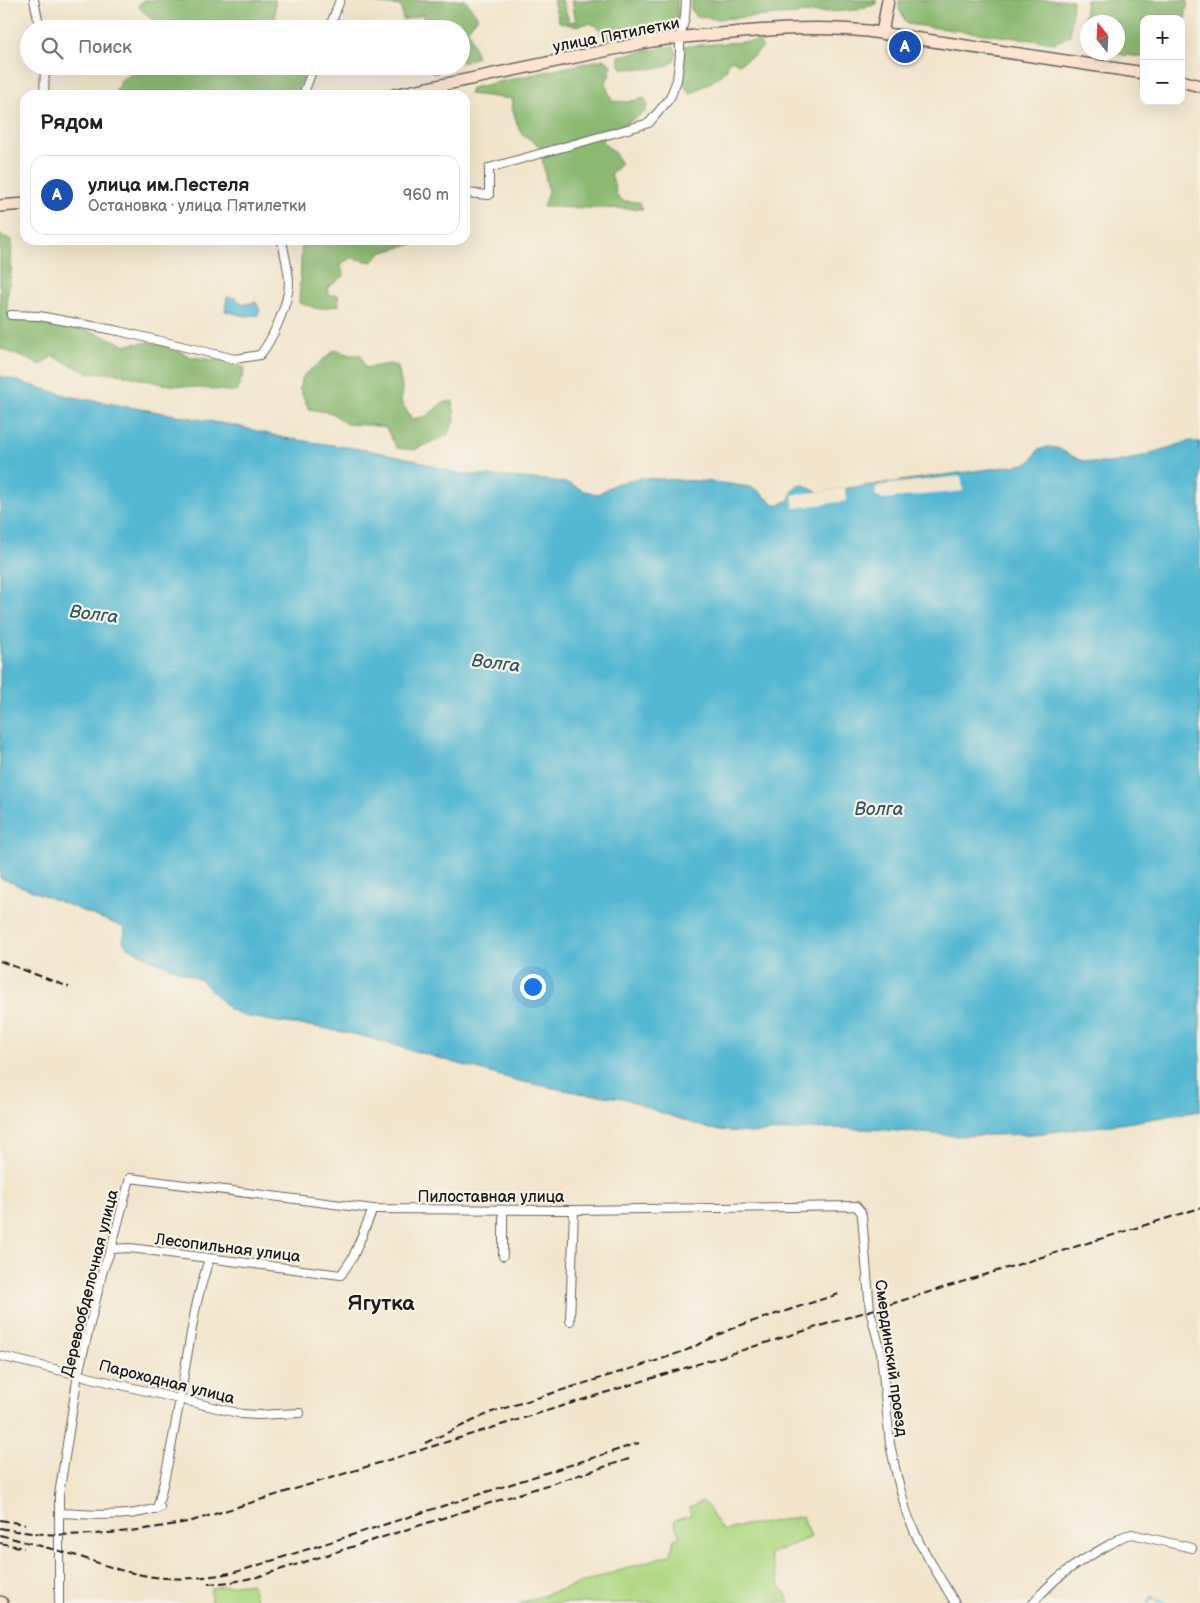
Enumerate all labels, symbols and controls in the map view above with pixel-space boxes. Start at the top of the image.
street label: улица Пятилетки [551,14,681,57]
north arrow [1080,15,1125,60]
map controls [1140,15,1185,105]
button: + [1140,15,1185,60]
search box [20,20,470,75]
pin: A [889,28,921,66]
icon: search [38,34,66,62]
text: Поиск [78,36,132,59]
button: − [1140,60,1185,105]
text: Рядом [40,110,103,135]
text: улица им.Пестеля [88,174,249,197]
text: A [52,186,62,205]
text: 960 m [403,186,449,205]
text: Остановка · улица Пятилетки [88,197,307,216]
water label: Волга [68,601,119,628]
water label: Волга [470,650,521,677]
water label: Волга [855,799,903,820]
your location [520,974,546,1000]
street label: Деревообделочная улица [58,1187,123,1379]
street label: Пилоставная улица [417,1188,565,1207]
street label: Лесопильная улица [153,1230,302,1267]
street label: Смердинский проезд [870,1279,911,1438]
district label: Ягутка [347,1291,415,1316]
street label: Пароходная улица [97,1356,237,1409]

